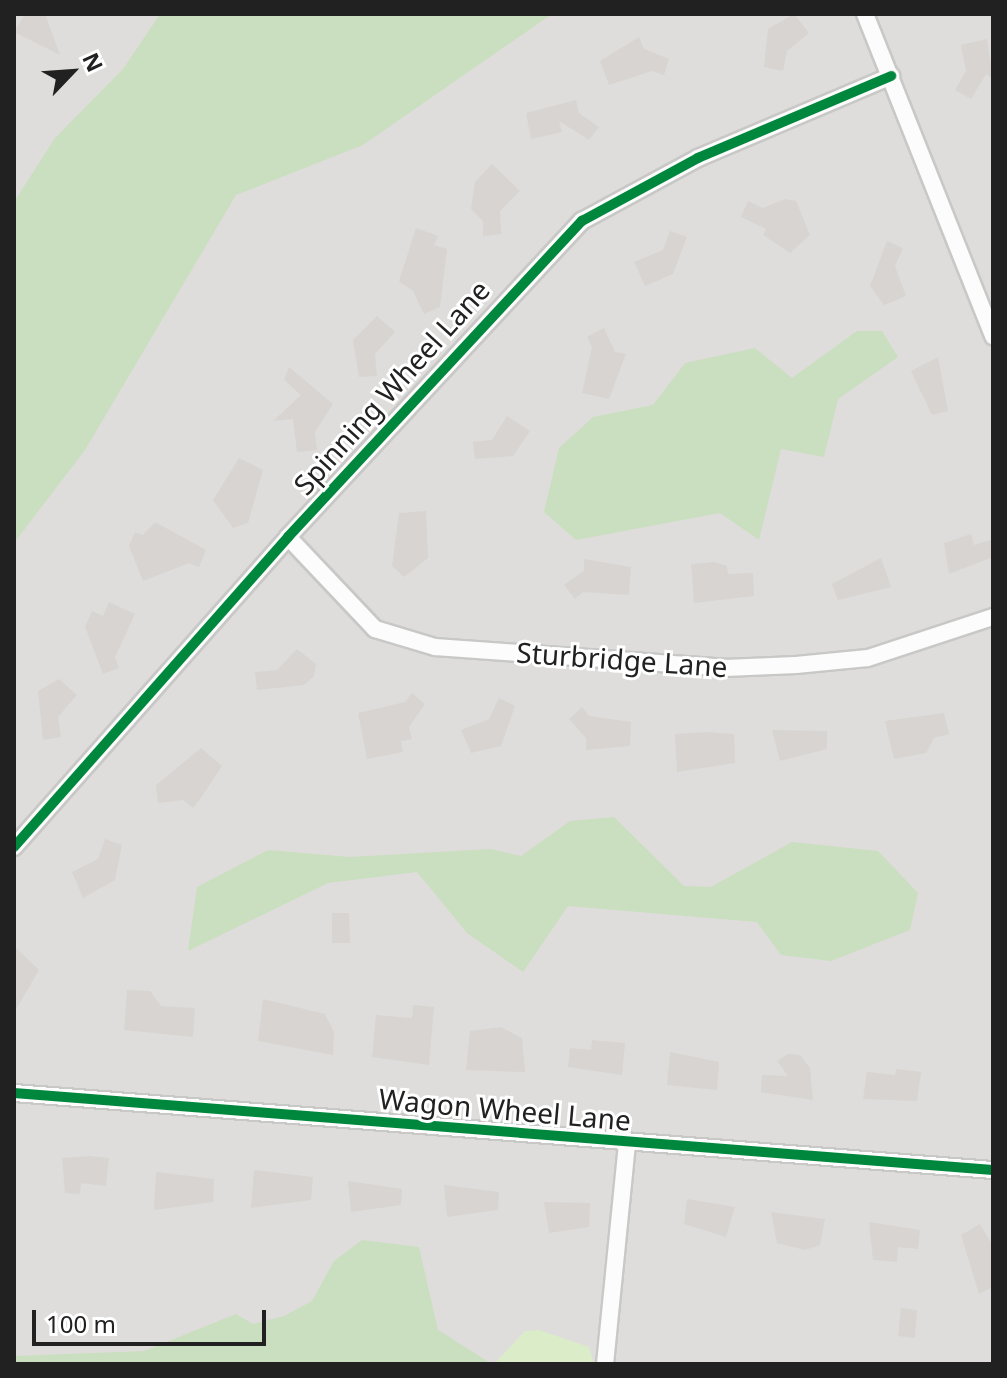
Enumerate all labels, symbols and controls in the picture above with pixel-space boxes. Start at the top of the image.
north arrow [32,32,112,112]
text: N [76,47,111,76]
street label: Spinning Wheel Lane [286,273,496,501]
street label: Sturbridge Lane [515,635,729,683]
street label: Wagon Wheel Lane [378,1081,632,1137]
scale bar [36,1294,270,1344]
text: 100 m [46,1307,116,1340]

